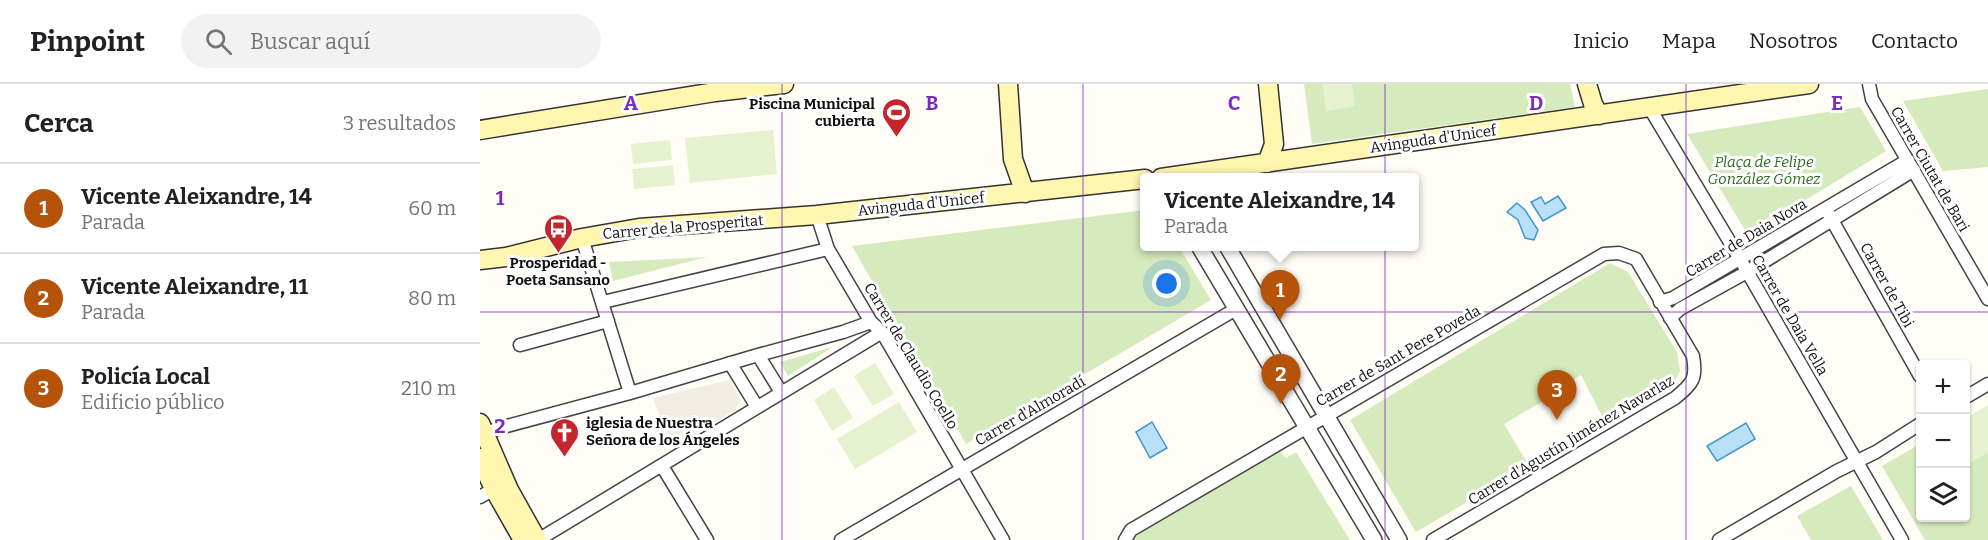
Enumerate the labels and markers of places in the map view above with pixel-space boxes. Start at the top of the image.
place label: Piscina Municipal cubierta [749,95,876,130]
sports icon: Piscina Municipal cubierta [880,97,912,139]
bus stop icon: Prosperidad - Poeta Sansano [542,212,574,254]
place label: Prosperidad - Poeta Sansano [506,254,610,289]
pin: 1 [1260,270,1300,320]
pin: 2 [1262,354,1300,404]
pin: 3 [1538,370,1576,420]
place label: iglesia de Nuestra Señora de los Ángeles [586,414,740,449]
church icon: iglesia de Nuestra Señora de los Ángeles [549,416,581,458]

